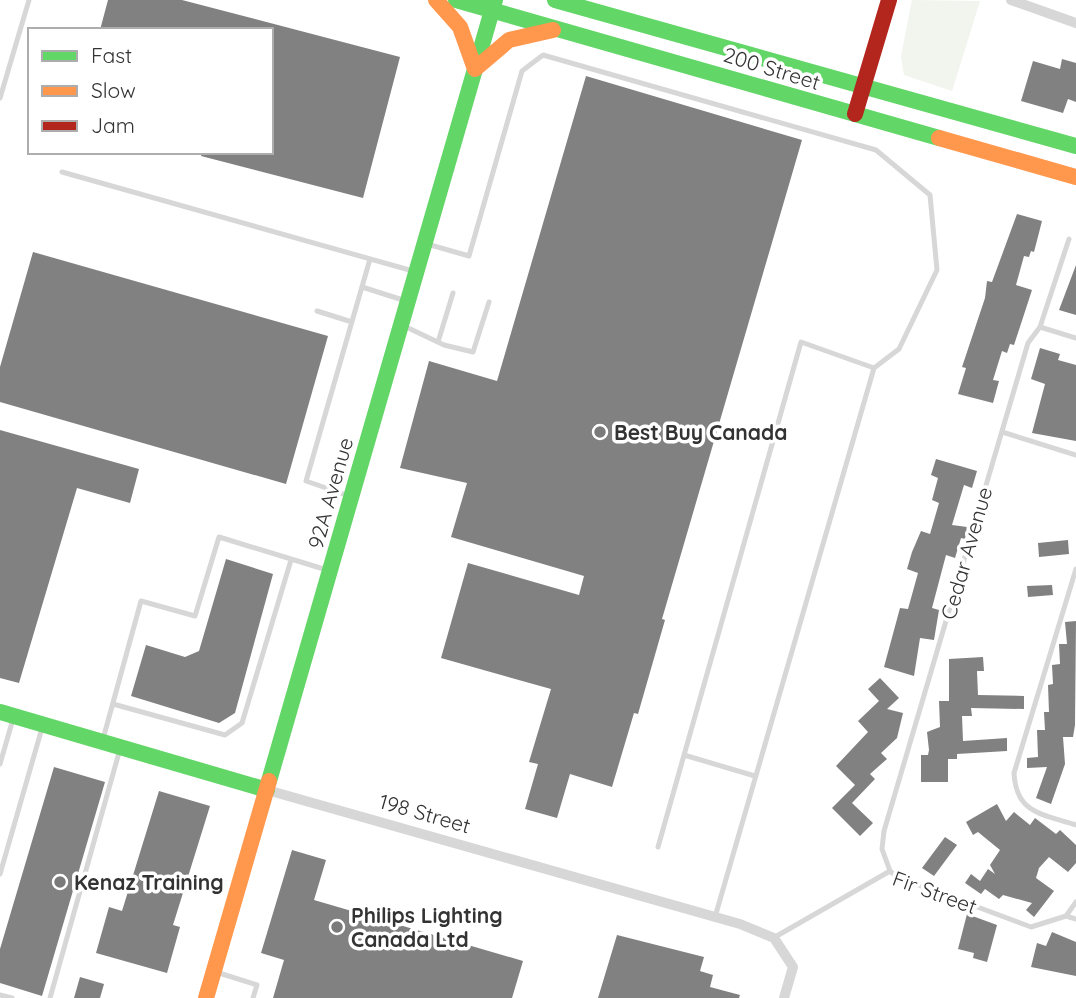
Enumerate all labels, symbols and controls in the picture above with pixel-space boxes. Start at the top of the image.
legend [28,28,273,154]
street label: 200 Street [721,41,823,95]
text: Fast [91,42,132,68]
text: Slow [91,77,136,103]
text: Jam [91,112,135,138]
place label: Best Buy Canada [614,419,787,445]
marker: Best Buy Canada [592,424,608,440]
street label: 92A Avenue [302,434,358,552]
street label: Cedar Avenue [935,484,997,622]
street label: 198 Street [376,788,474,838]
street label: Fir Street [889,865,981,919]
place label: Kenaz Training [74,869,224,895]
marker: Kenaz Training [52,874,68,890]
place label: Philips Lighting Canada Ltd [351,902,503,952]
marker: Philips Lighting Canada Ltd [329,919,345,935]

